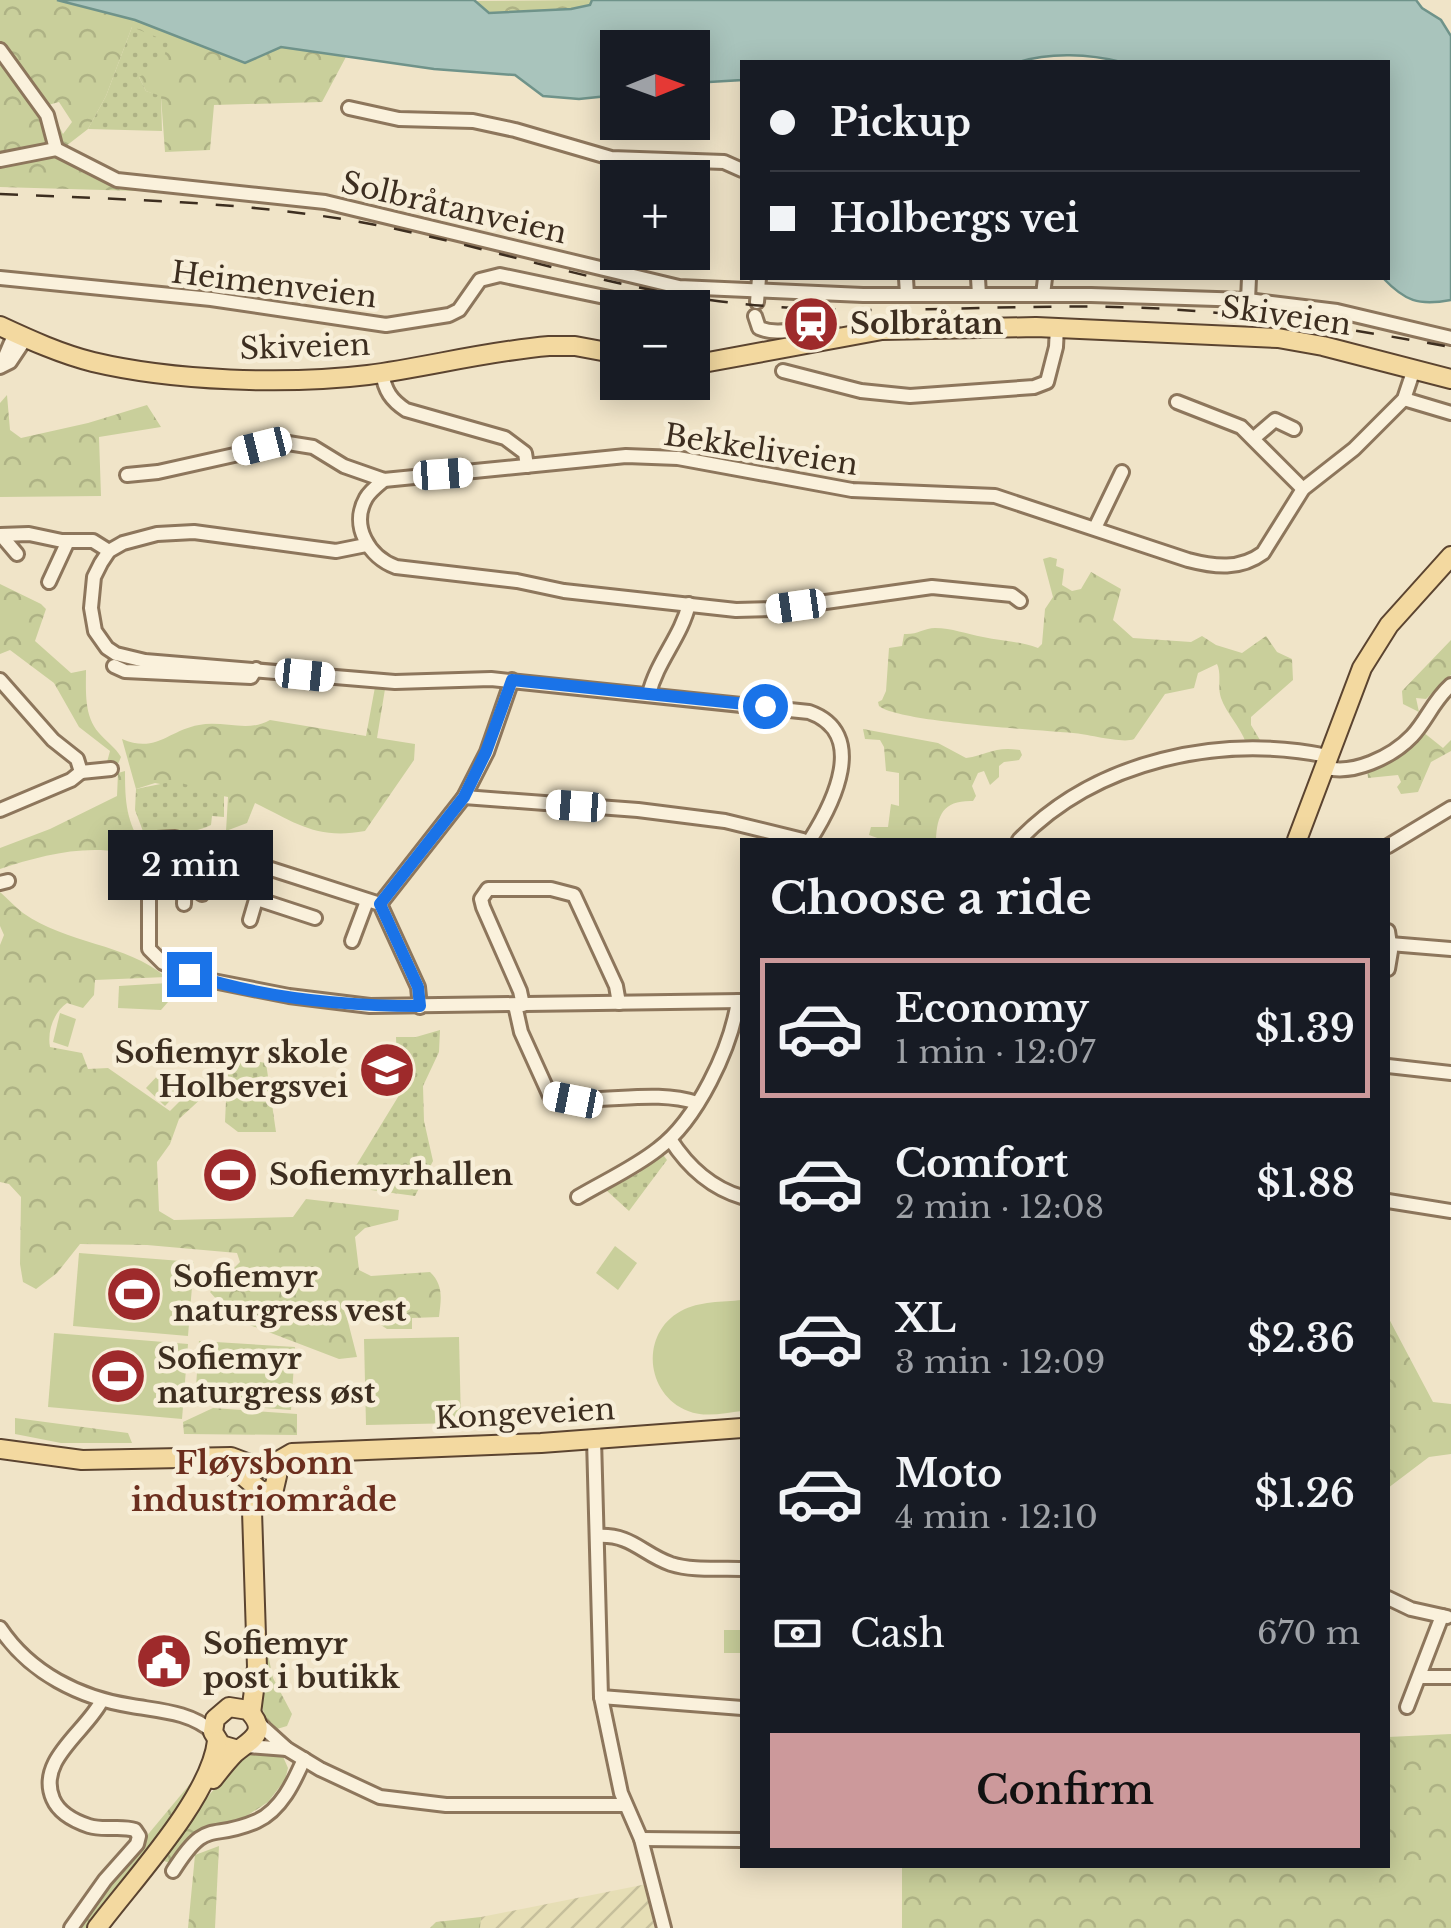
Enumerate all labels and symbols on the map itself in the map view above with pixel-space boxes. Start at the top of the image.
north arrow [600,30,710,140]
street label: Solbråtanveien [338,164,570,251]
street label: Heimenveien [169,254,379,315]
street label: Skiveien [1219,288,1353,343]
station icon: Solbråtan [781,294,841,354]
place label: Solbråtan [850,305,1003,342]
street label: Skiveien [239,326,371,367]
street label: Bekkeliveien [661,416,861,483]
car [229,424,295,468]
car [412,457,474,491]
car [764,587,828,625]
car [274,657,336,693]
route start [743,684,788,729]
car [545,789,607,823]
callout: 2 min [106,829,272,899]
route end [167,952,212,997]
place label: Sofiemyr skole Holbergsvei [115,1034,348,1105]
school or university icon: Sofiemyr skole Holbergsvei [357,1040,417,1100]
car [541,1080,605,1120]
sports icon: Sofiemyrhallen [200,1145,260,1205]
place label: Sofiemyrhallen [269,1156,513,1193]
place label: Sofiemyr naturgress vest [173,1258,407,1329]
sports icon: Sofiemyr naturgress vest [104,1264,164,1324]
place label: Sofiemyr naturgress øst [157,1340,376,1411]
sports icon: Sofiemyr naturgress øst [88,1346,148,1406]
street label: Kongeveien [434,1390,616,1437]
district label: Fløysbonn industriområde [131,1443,397,1520]
place label: Sofiemyr post i butikk [203,1625,401,1696]
public building icon: Sofiemyr post i butikk [134,1631,194,1691]

